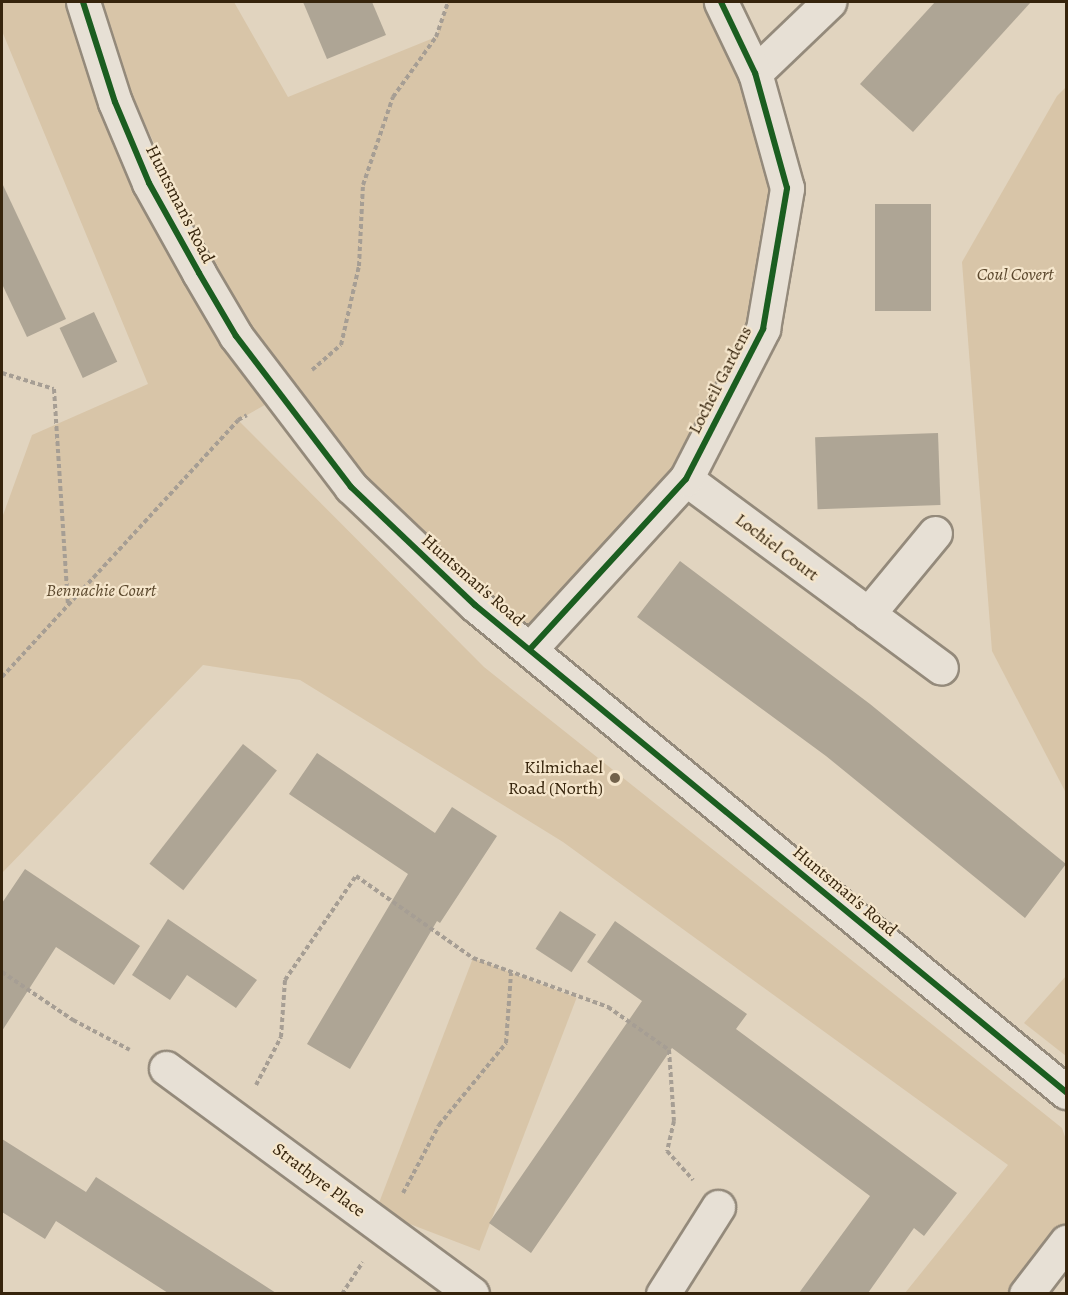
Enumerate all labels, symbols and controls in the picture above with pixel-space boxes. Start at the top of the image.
street label: Huntsman's Road [141,141,219,267]
park label: Coul Covert [977,263,1053,285]
street label: Locheil Gardens [684,322,756,438]
street label: Lochiel Court [731,509,823,585]
street label: Huntsman's Road [417,529,529,631]
park label: Bennachie Court [46,579,156,601]
place label: Kilmichael Road (North) [508,757,603,800]
marker: Kilmichael Road (North) [608,771,622,785]
street label: Huntsman's Road [788,841,902,941]
street label: Strathyre Place [268,1138,370,1222]

